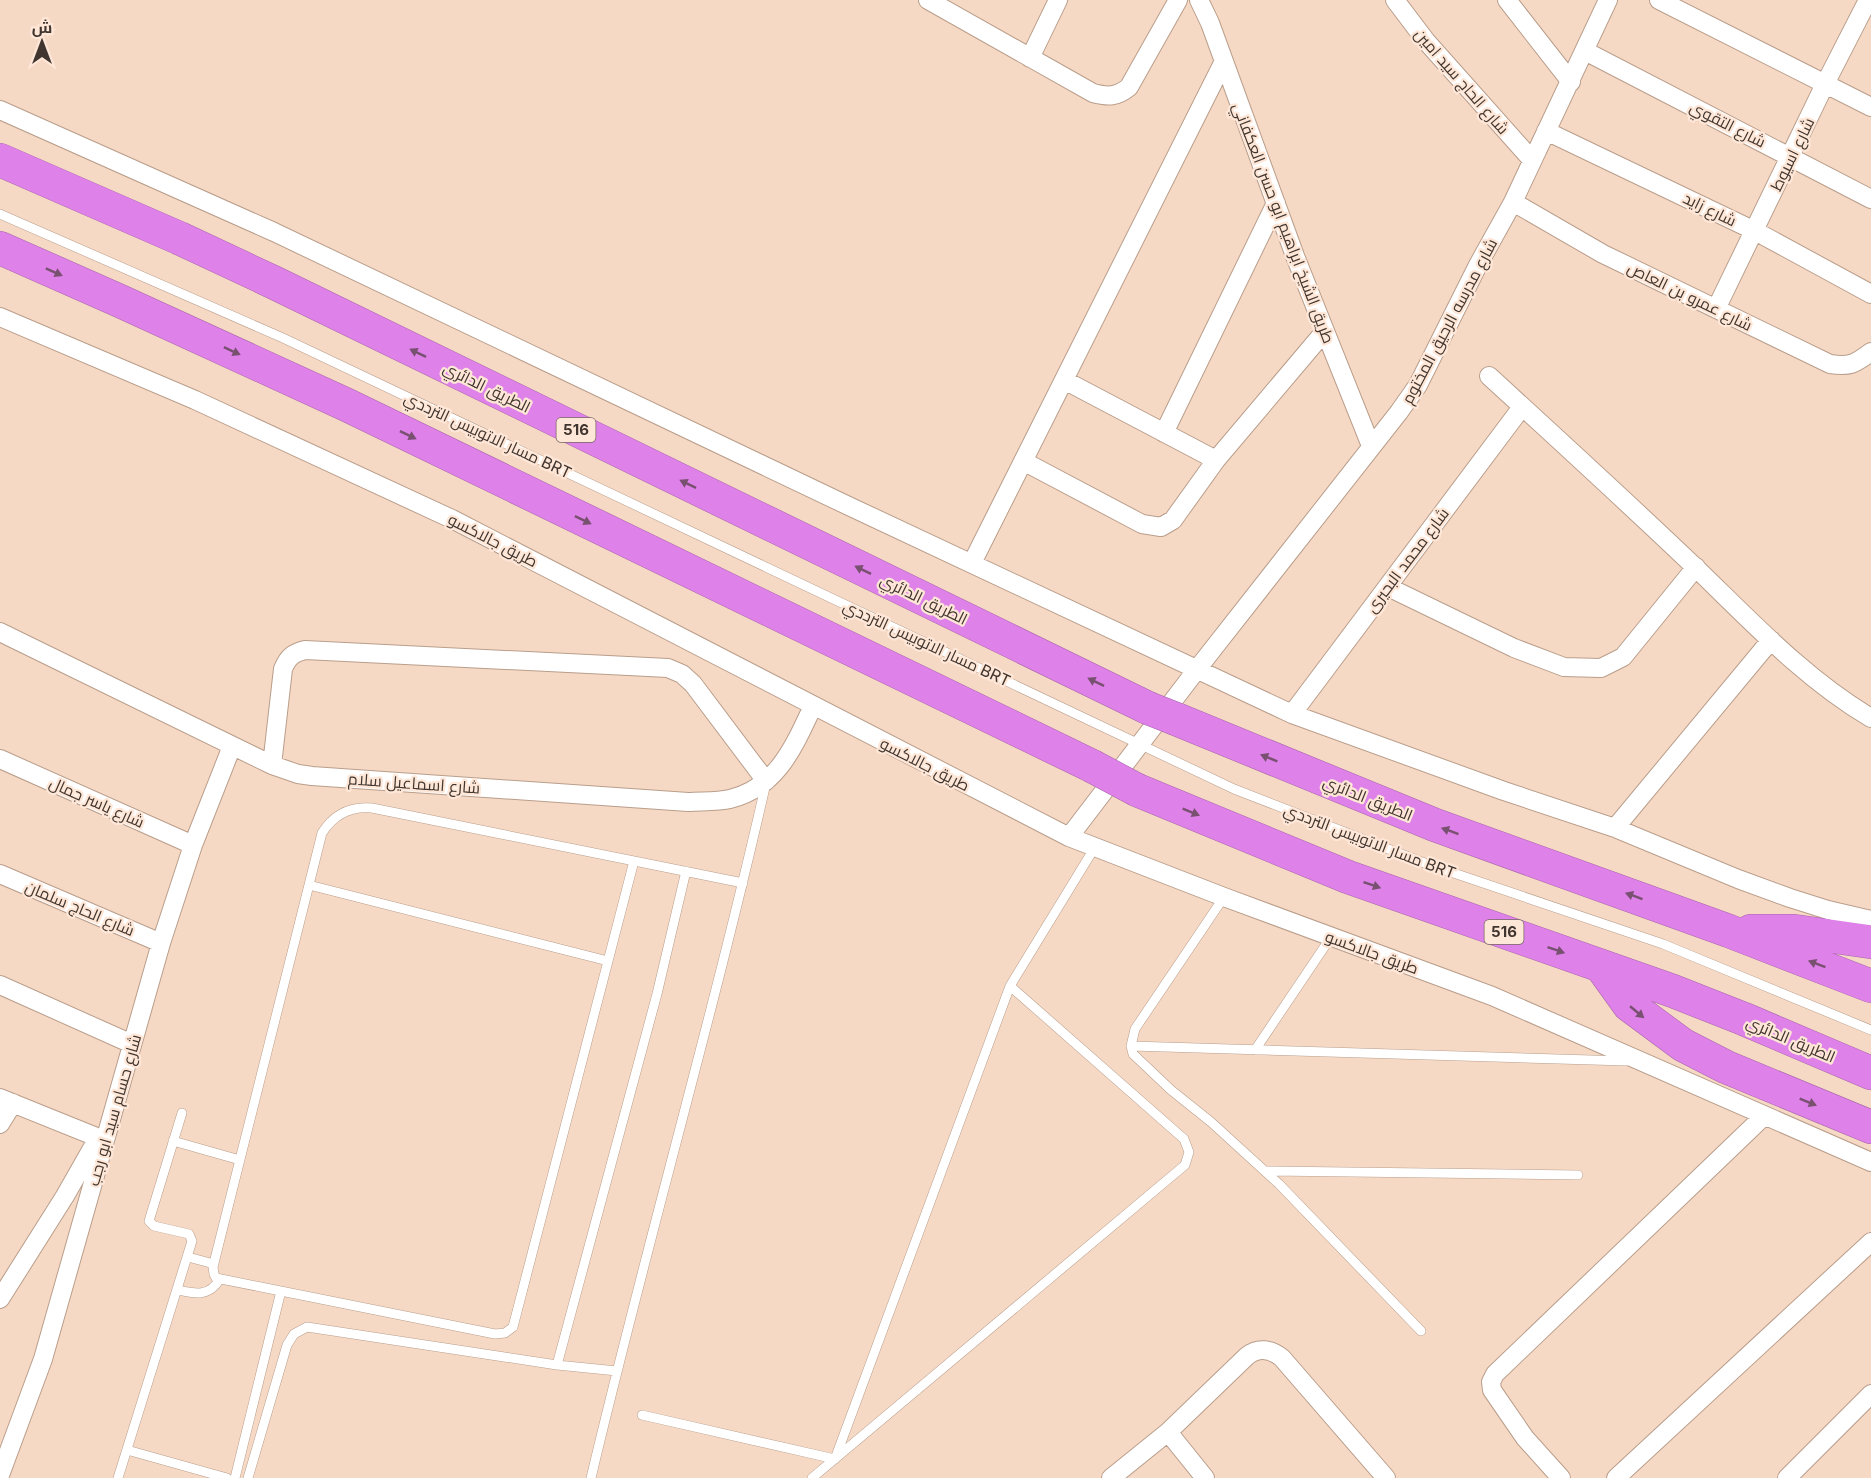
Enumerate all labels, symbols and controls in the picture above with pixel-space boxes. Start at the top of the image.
north arrow [12,12,72,72]
text: ش [32,17,52,37]
street label: شارع الحاج سيد امين [1409,24,1513,139]
street label: شارع التقوي [1685,96,1769,155]
street label: طريق الشيخ ابراهيم ابو حسن العكفاني [1225,100,1339,348]
street label: شارع اسيوط [1766,114,1820,195]
street label: شارع زايد [1679,188,1740,232]
street label: شارع مدرسه الرحيق المختوم [1397,235,1503,408]
street label: شارع عمرو بن العاص [1623,257,1756,337]
one-way arrow [45,267,62,276]
one-way arrow [223,347,240,356]
one-way arrow [410,349,427,358]
street label: الطريق الدائري [438,357,534,420]
street label: مسار الاتوبيس الترددي BRT [399,387,575,486]
road number: 516 [556,418,596,442]
one-way arrow [399,430,416,439]
one-way arrow [680,480,697,489]
street label: شارع محمد البحيرى [1361,504,1455,618]
street label: طريق جالاكسو [444,509,541,572]
one-way arrow [575,515,592,524]
one-way arrow [855,565,872,574]
street label: الطريق الدائري [875,569,971,632]
street label: مسار الاتوبيس الترددي BRT [838,595,1014,694]
one-way arrow [1087,678,1104,687]
street label: طريق جالاكسو [876,733,973,796]
one-way arrow [1260,752,1278,762]
street label: شارع اسماعيل سلام [347,768,481,800]
street label: الطريق الدائري [1319,771,1416,829]
street label: شارع ياسر جمال [46,772,148,834]
street label: مسار الاتوبيس الترددي BRT [1280,799,1459,887]
one-way arrow [1183,807,1201,817]
one-way arrow [1441,825,1459,835]
street label: شارع الحاج سلمان [22,876,138,942]
one-way arrow [1363,881,1381,891]
one-way arrow [1625,891,1643,901]
road number: 516 [1484,920,1524,944]
street label: طريق جالاكسو [1322,926,1421,979]
one-way arrow [1547,946,1565,956]
one-way arrow [1807,959,1825,969]
one-way arrow [1629,1005,1645,1018]
street label: الطريق الدائري [1742,1011,1839,1070]
street label: شارع حسام سيد ابو رجب [83,1032,147,1189]
one-way arrow [1800,1097,1818,1107]

